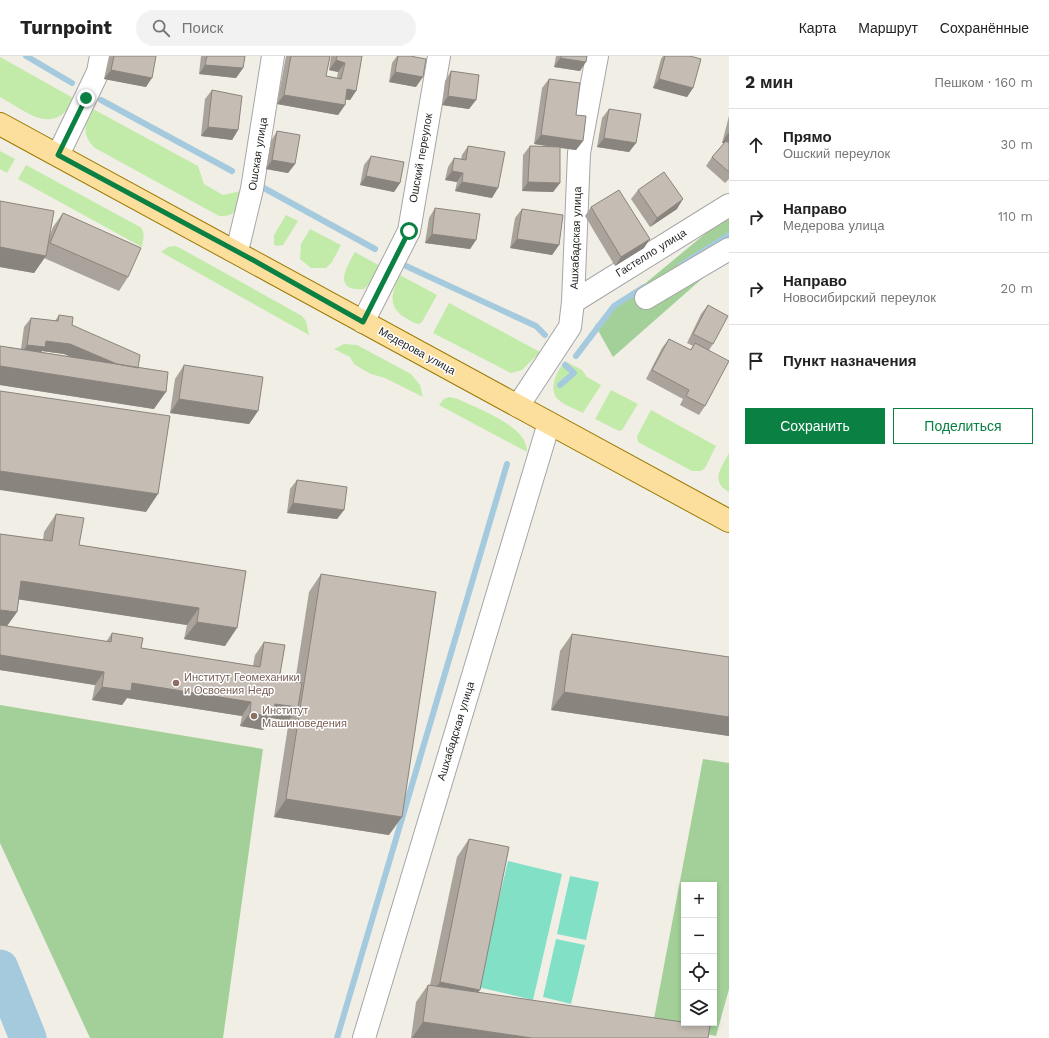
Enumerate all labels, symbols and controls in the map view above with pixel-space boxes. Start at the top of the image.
search box [136,10,416,46]
text: Turnpoint [20,16,112,39]
icon: search [150,17,172,39]
text: Поиск [182,19,223,37]
text: Карта [799,20,836,36]
text: Маршрут [858,20,918,36]
text: Сохранённые [940,20,1029,36]
text: 2 мин [745,72,793,92]
text: Пешком · 160 m [935,75,1033,90]
route end [77,89,95,107]
street label: Ошский переулок [407,112,435,204]
street label: Ошская улица [246,116,270,192]
text: Прямо [783,128,832,146]
icon: ahead [745,134,767,156]
text: 30 m [1001,137,1033,152]
text: Ошский переулок [783,146,890,161]
street label: Ашхабадская улица [568,185,584,290]
text: Направо [783,200,847,218]
icon: right [745,206,767,228]
text: 110 m [998,209,1033,224]
text: Медерова улица [783,218,884,233]
route start [400,222,418,240]
street label: Гастелло улица [613,226,689,280]
text: Направо [783,272,847,290]
icon: right [745,278,767,300]
text: 20 m [1001,281,1033,296]
text: Новосибирский переулок [783,290,936,305]
street label: Медерова улица [376,325,458,378]
icon: arrive [745,350,767,372]
text: Пункт назначения [783,352,916,370]
button: Сохранить [745,408,885,444]
button: Поделиться [893,408,1033,444]
place label: Институт Геомеханики и Освоения Недр [184,671,300,697]
marker: Институт Геомеханики и Освоения Недр [171,678,181,688]
street label: Ашхабадская улица [435,679,478,782]
place label: Институт Машиноведения [262,704,347,730]
marker: Институт Машиноведения [249,711,259,721]
map controls [681,882,717,1026]
button: + [681,882,717,918]
button: − [681,918,717,954]
button: locate [681,954,717,990]
button: layers [681,990,717,1026]

